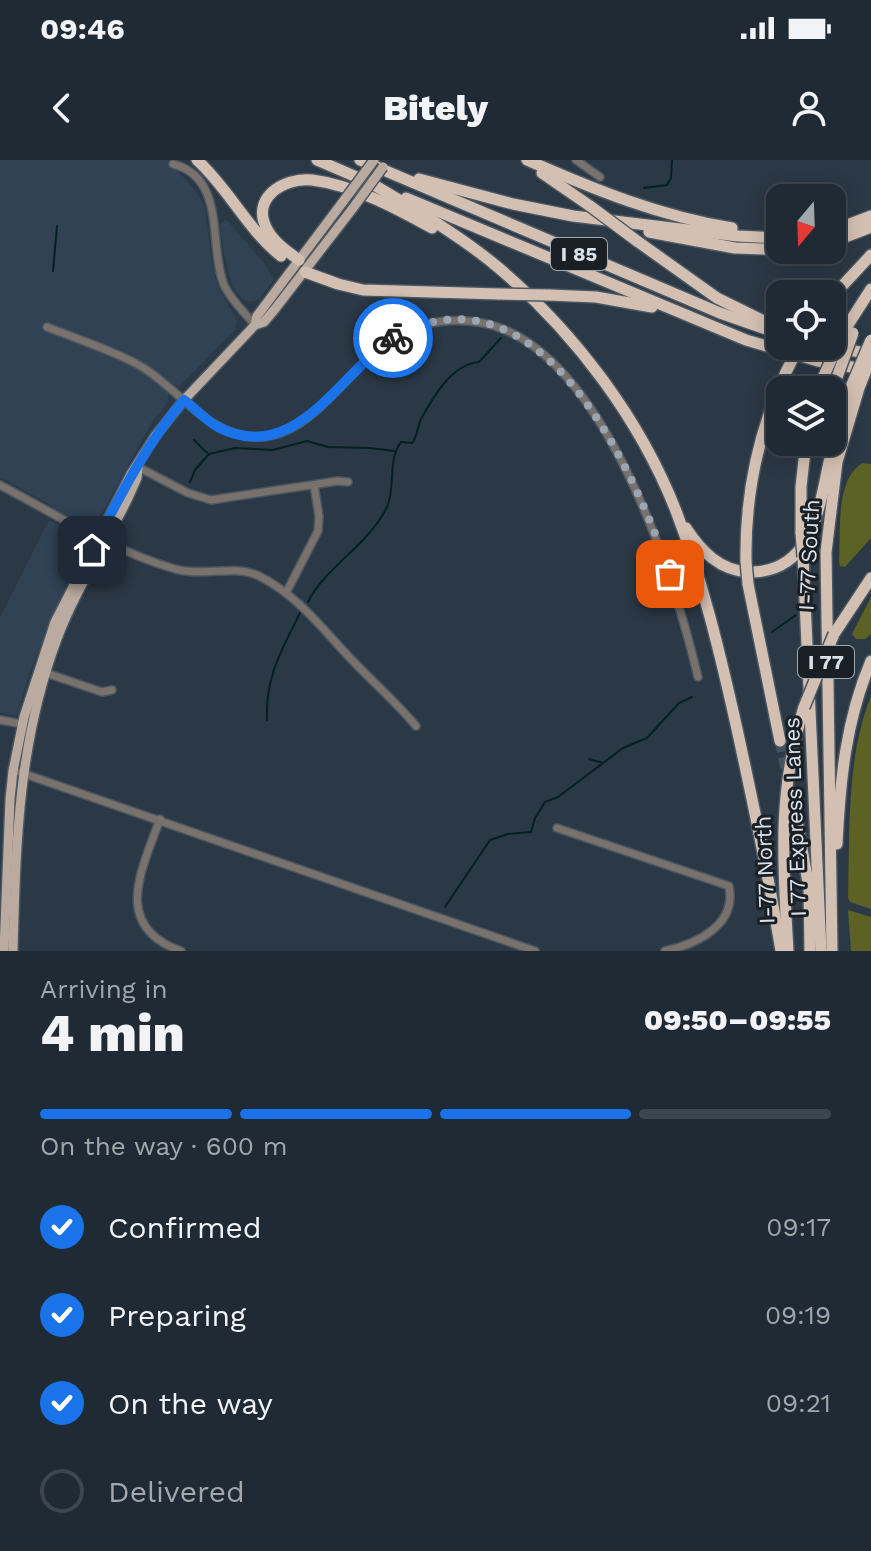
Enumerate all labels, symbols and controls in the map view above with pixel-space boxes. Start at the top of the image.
text: 09:46 [40,11,125,46]
icon: back [40,86,84,130]
icon: person [787,86,831,130]
text: Bitely [383,87,488,129]
north arrow [766,184,846,264]
map controls [766,184,846,456]
road number: I 85 [551,238,607,270]
button: locate [766,280,846,360]
courier [353,298,433,378]
icon: bike [371,316,415,360]
button: layers [766,376,846,456]
street label: I-77 South [794,499,824,611]
pin [58,516,126,584]
icon: home [70,528,114,572]
pin [636,540,704,608]
icon: bag [648,552,692,596]
road number: I 77 [798,646,854,678]
street label: I 77 Express Lanes [779,717,811,917]
street label: I-77 North [751,815,779,925]
text: Arriving in [40,974,168,1004]
text: 09:50–09:55 [644,1002,831,1037]
text: 4 min [40,1003,185,1064]
text: On the way · 600 m [40,1131,288,1161]
icon: check [40,1205,84,1249]
text: Confirmed [108,1210,262,1245]
text: 09:17 [766,1212,831,1242]
icon: check [40,1293,84,1337]
text: Preparing [108,1298,246,1333]
text: 09:19 [765,1300,831,1330]
icon: check [40,1381,84,1425]
text: On the way [108,1386,273,1421]
text: 09:21 [766,1388,831,1418]
text: Delivered [108,1474,245,1509]

